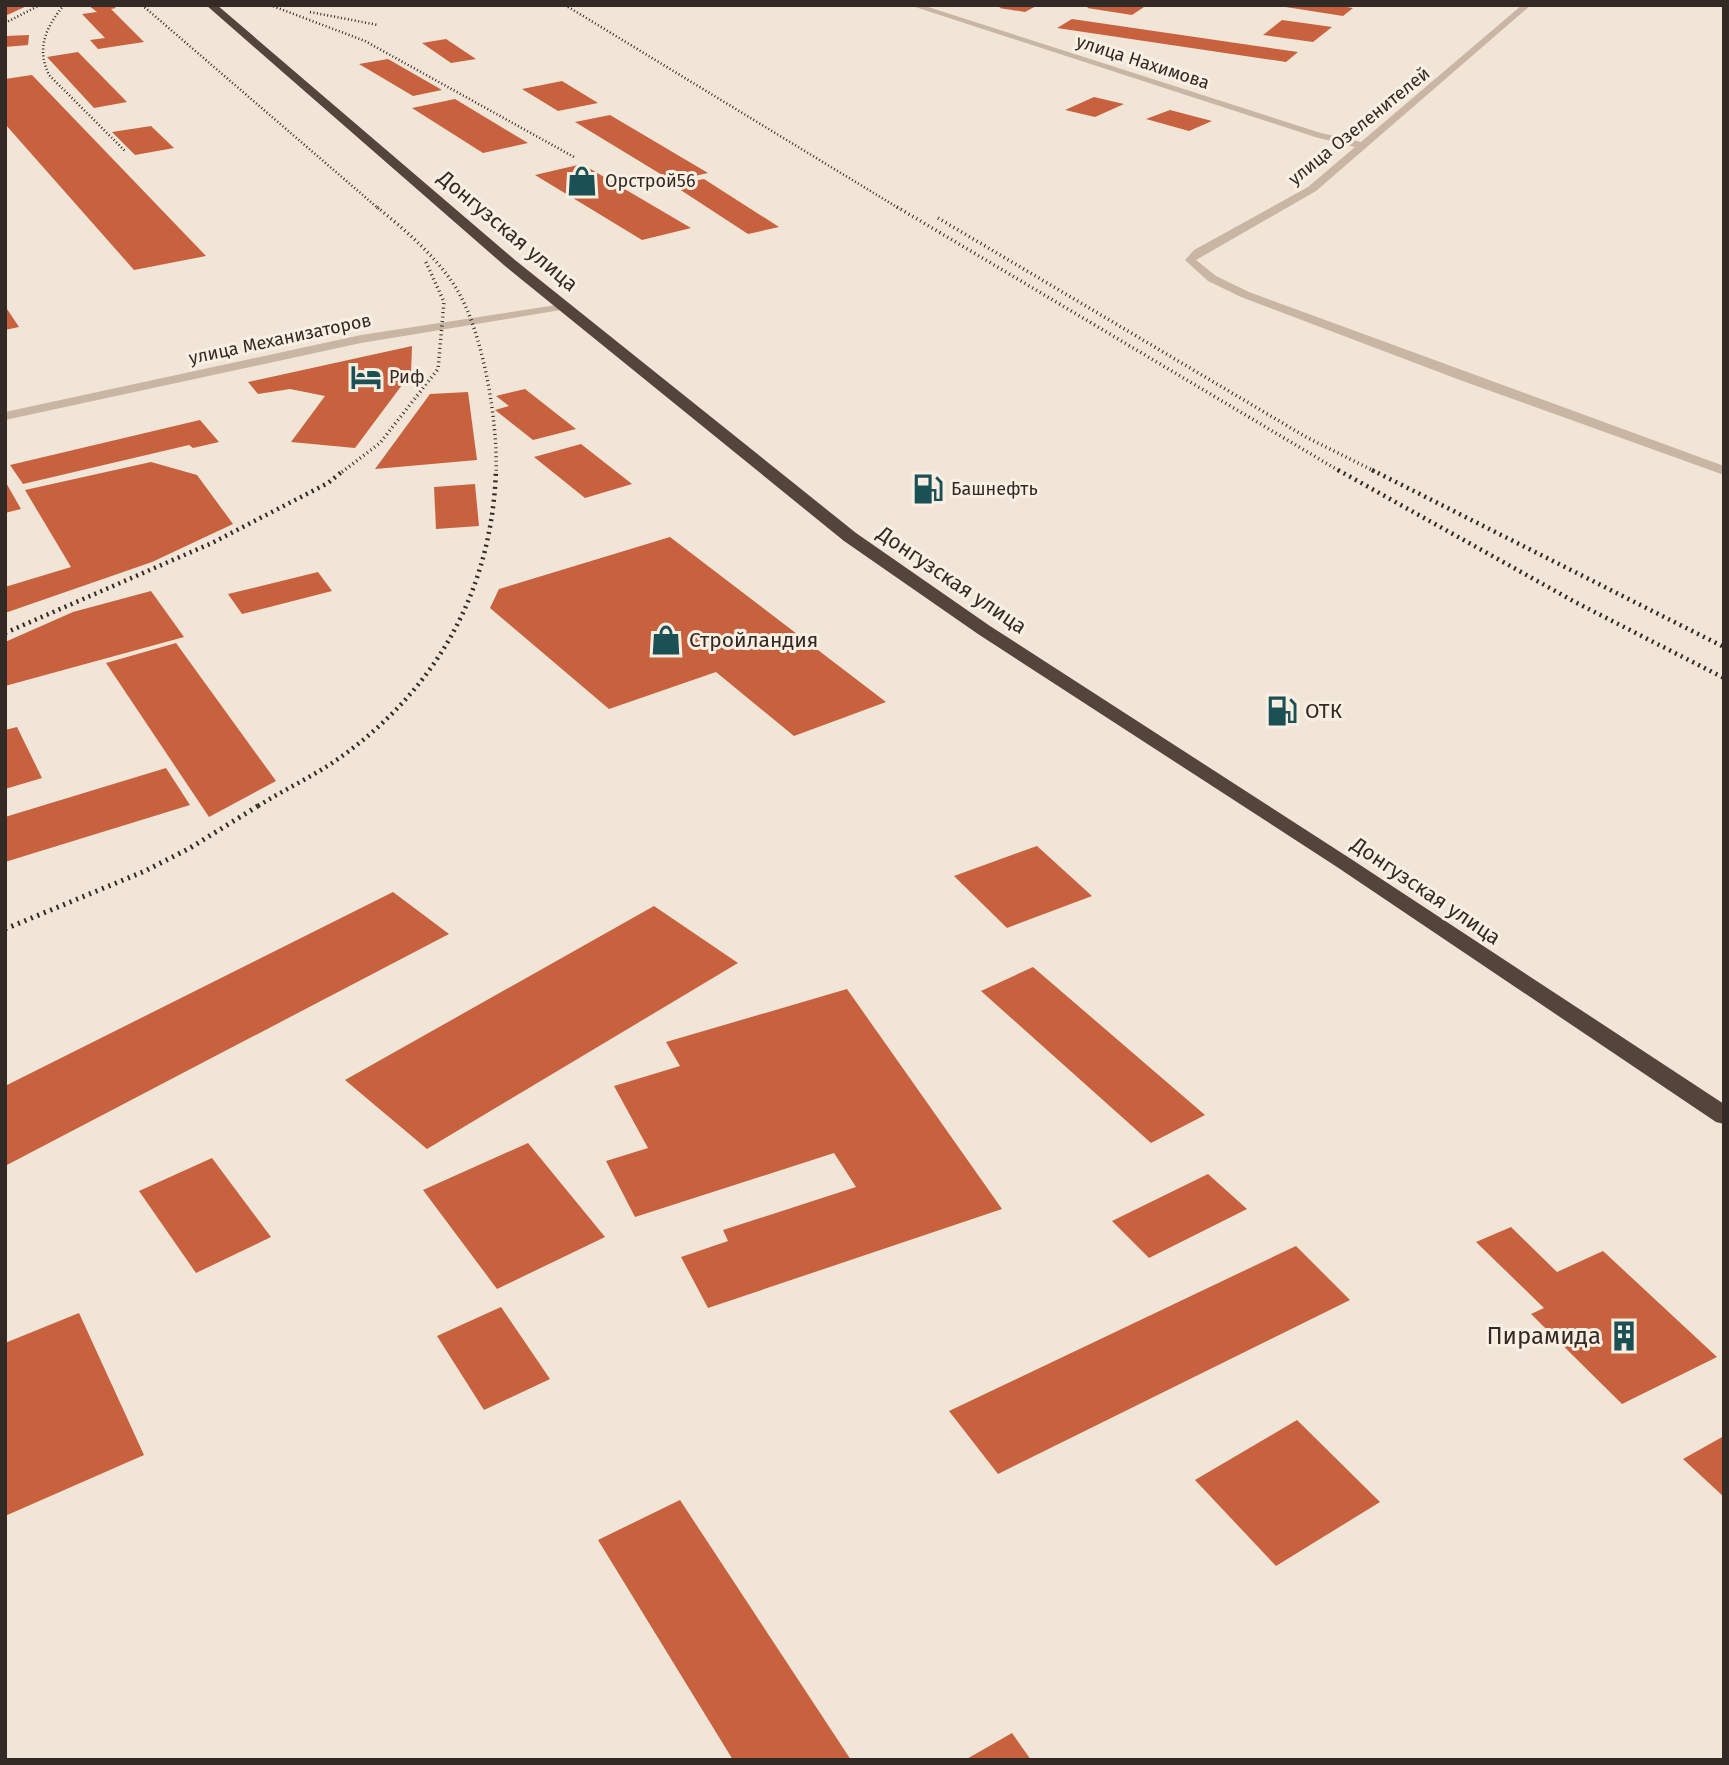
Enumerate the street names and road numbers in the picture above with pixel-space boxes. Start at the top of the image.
street label: улица Нахимова [1074,30,1212,94]
street label: улица Озеленителей [1284,62,1434,190]
street label: Донгузская улица [432,164,583,297]
street label: улица Механизаторов [187,309,373,369]
street label: Донгузская улица [871,520,1032,640]
street label: Донгузская улица [1345,831,1506,951]

